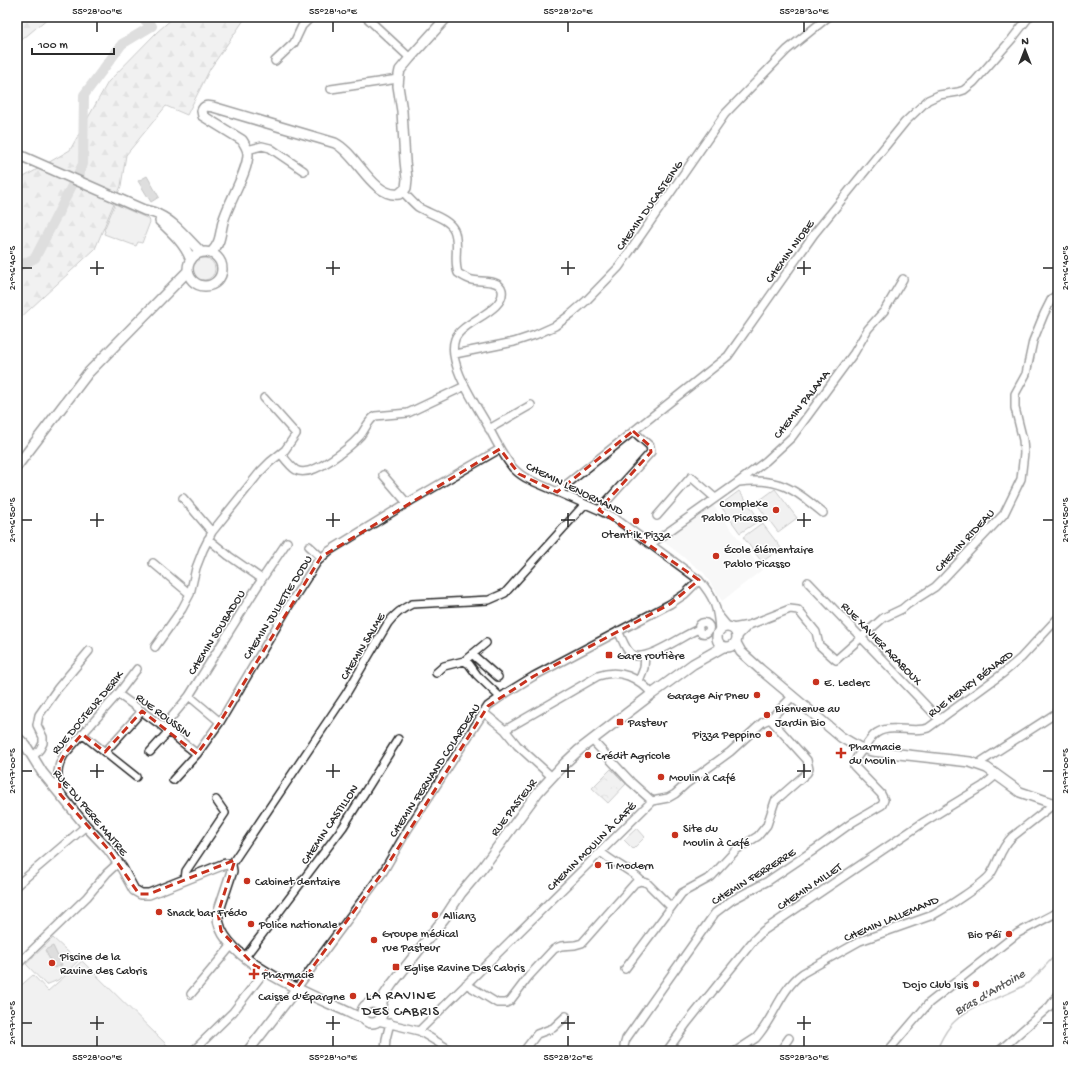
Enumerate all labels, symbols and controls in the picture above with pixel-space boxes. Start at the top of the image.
text: 55°28'00"E [72,6,123,18]
text: 55°28'10"E [309,6,358,18]
text: 55°28'20"E [544,6,593,18]
text: 55°28'30"E [779,6,829,18]
scale bar [32,30,114,56]
north arrow [1005,30,1045,70]
text: N [1021,36,1029,48]
text: 100 m [37,39,68,53]
street label: CHEMIN DUCASTEING [614,158,687,254]
street label: CHEMIN NIOBE [763,218,818,286]
text: 21°16'40"S [7,246,19,290]
text: 21°16'40"S [1060,246,1072,290]
street label: CHEMIN PALAMA [771,367,834,442]
street label: CHEMIN LENORMAND [523,460,625,520]
text: 21°16'50"S [7,497,19,542]
text: 21°16'50"S [1060,497,1072,542]
place label: Complexe Pablo Picasso [701,498,769,526]
marker: Complexe Pablo Picasso [771,505,781,515]
street label: CHEMIN RIDEAU [933,507,998,576]
marker: Otent'ik Pizza [631,516,641,526]
place label: Otent'ik Pizza [601,529,671,543]
place label: École élémentaire Pablo Picasso [723,544,814,572]
marker: École élémentaire Pablo Picasso [711,551,721,561]
street label: CHEMIN JULIETTE DODU [241,553,316,663]
street label: CHEMIN SOUBADOU [186,588,250,678]
street label: RUE XAVIER ARABOUX [837,600,924,689]
street label: CHEMIN SALME [338,611,389,683]
street label: RUE HENRY BÉNARD [926,648,1017,721]
marker: Gare routière [604,650,614,660]
place label: Gare routière [617,650,686,664]
street label: RUE DOCTEUR DERIK [50,668,128,758]
marker: E. Leclerc [811,677,821,687]
place label: E. Leclerc [824,677,871,691]
place label: Garage Air Pneu [667,690,749,704]
marker: Garage Air Pneu [752,690,762,700]
street label: RUE ROUSSIN [132,691,193,742]
street label: CHEMIN FERNAND COLARDEAU [387,701,484,841]
place label: Bienvenue au Jardin Bio [774,703,840,731]
marker: Bienvenue au Jardin Bio [762,710,772,720]
marker: Pasteur [615,717,625,727]
place label: Pasteur [627,717,668,731]
place label: Pizza Peppino [692,729,761,743]
marker: Pizza Peppino [764,729,774,739]
place label: Pharmacie du Moulin [848,741,902,769]
text: 21°17'00"S [7,748,19,794]
marker: Pharmacie du Moulin [836,748,846,758]
text: 21°17'00"S [1060,748,1072,794]
marker: Crédit Agricole [583,750,593,760]
place label: Crédit Agricole [596,750,671,764]
street label: RUE DU PERE MAITRE [49,767,130,860]
marker: Moulin à Café [656,772,666,782]
place label: Moulin à Café [669,772,736,786]
street label: RUE PASTEUR [489,776,541,840]
street label: CHEMIN CASTILLON [299,782,363,868]
street label: CHEMIN MOULIN À CAFÉ [545,800,640,895]
place label: Site du Moulin à Café [683,823,750,851]
marker: Site du Moulin à Café [670,830,680,840]
street label: CHEMIN FERRERRE [709,846,799,909]
marker: Ti Modern [593,860,603,870]
place label: Ti Modern [605,860,654,874]
street label: CHEMIN MILLET [775,860,846,914]
marker: Cabinet dentaire [242,876,252,886]
place label: Cabinet dentaire [255,876,341,890]
street label: CHEMIN LALLEMAND [842,893,941,946]
marker: Snack bar Frédo [154,907,164,917]
place label: Snack bar Frédo [167,907,247,921]
marker: Allianz [430,910,440,920]
place label: Allianz [443,910,476,924]
marker: Police nationale [246,919,256,929]
place label: Police nationale [258,919,338,933]
place label: Groupe médical rue Pasteur [382,928,459,956]
place label: Bio Péï [967,929,1001,943]
marker: Bio Péï [1004,929,1014,939]
marker: Groupe médical rue Pasteur [369,935,379,945]
place label: Piscine de la Ravine des Cabris [59,951,147,979]
marker: Piscine de la Ravine des Cabris [47,958,57,968]
marker: Eglise Ravine Des Cabris [391,962,401,972]
place label: Eglise Ravine Des Cabris [404,962,525,976]
water label: Bras d'Antoine [952,966,1029,1019]
marker: Pharmacie [249,969,259,979]
place label: Pharmacie [261,969,315,983]
place label: Dojo Club Isis [902,979,969,993]
marker: Dojo Club Isis [971,979,981,989]
district label: LA RAVINE DES CABRIS [361,988,440,1021]
place label: Caisse d'Épargne [258,991,346,1005]
marker: Caisse d'Épargne [348,991,358,1001]
text: 21°17'10"S [7,1001,19,1045]
text: 21°17'10"S [1060,1001,1072,1045]
text: 55°28'00"E [72,1052,123,1064]
text: 55°28'10"E [309,1052,358,1064]
text: 55°28'20"E [544,1052,593,1064]
text: 55°28'30"E [779,1052,829,1064]

